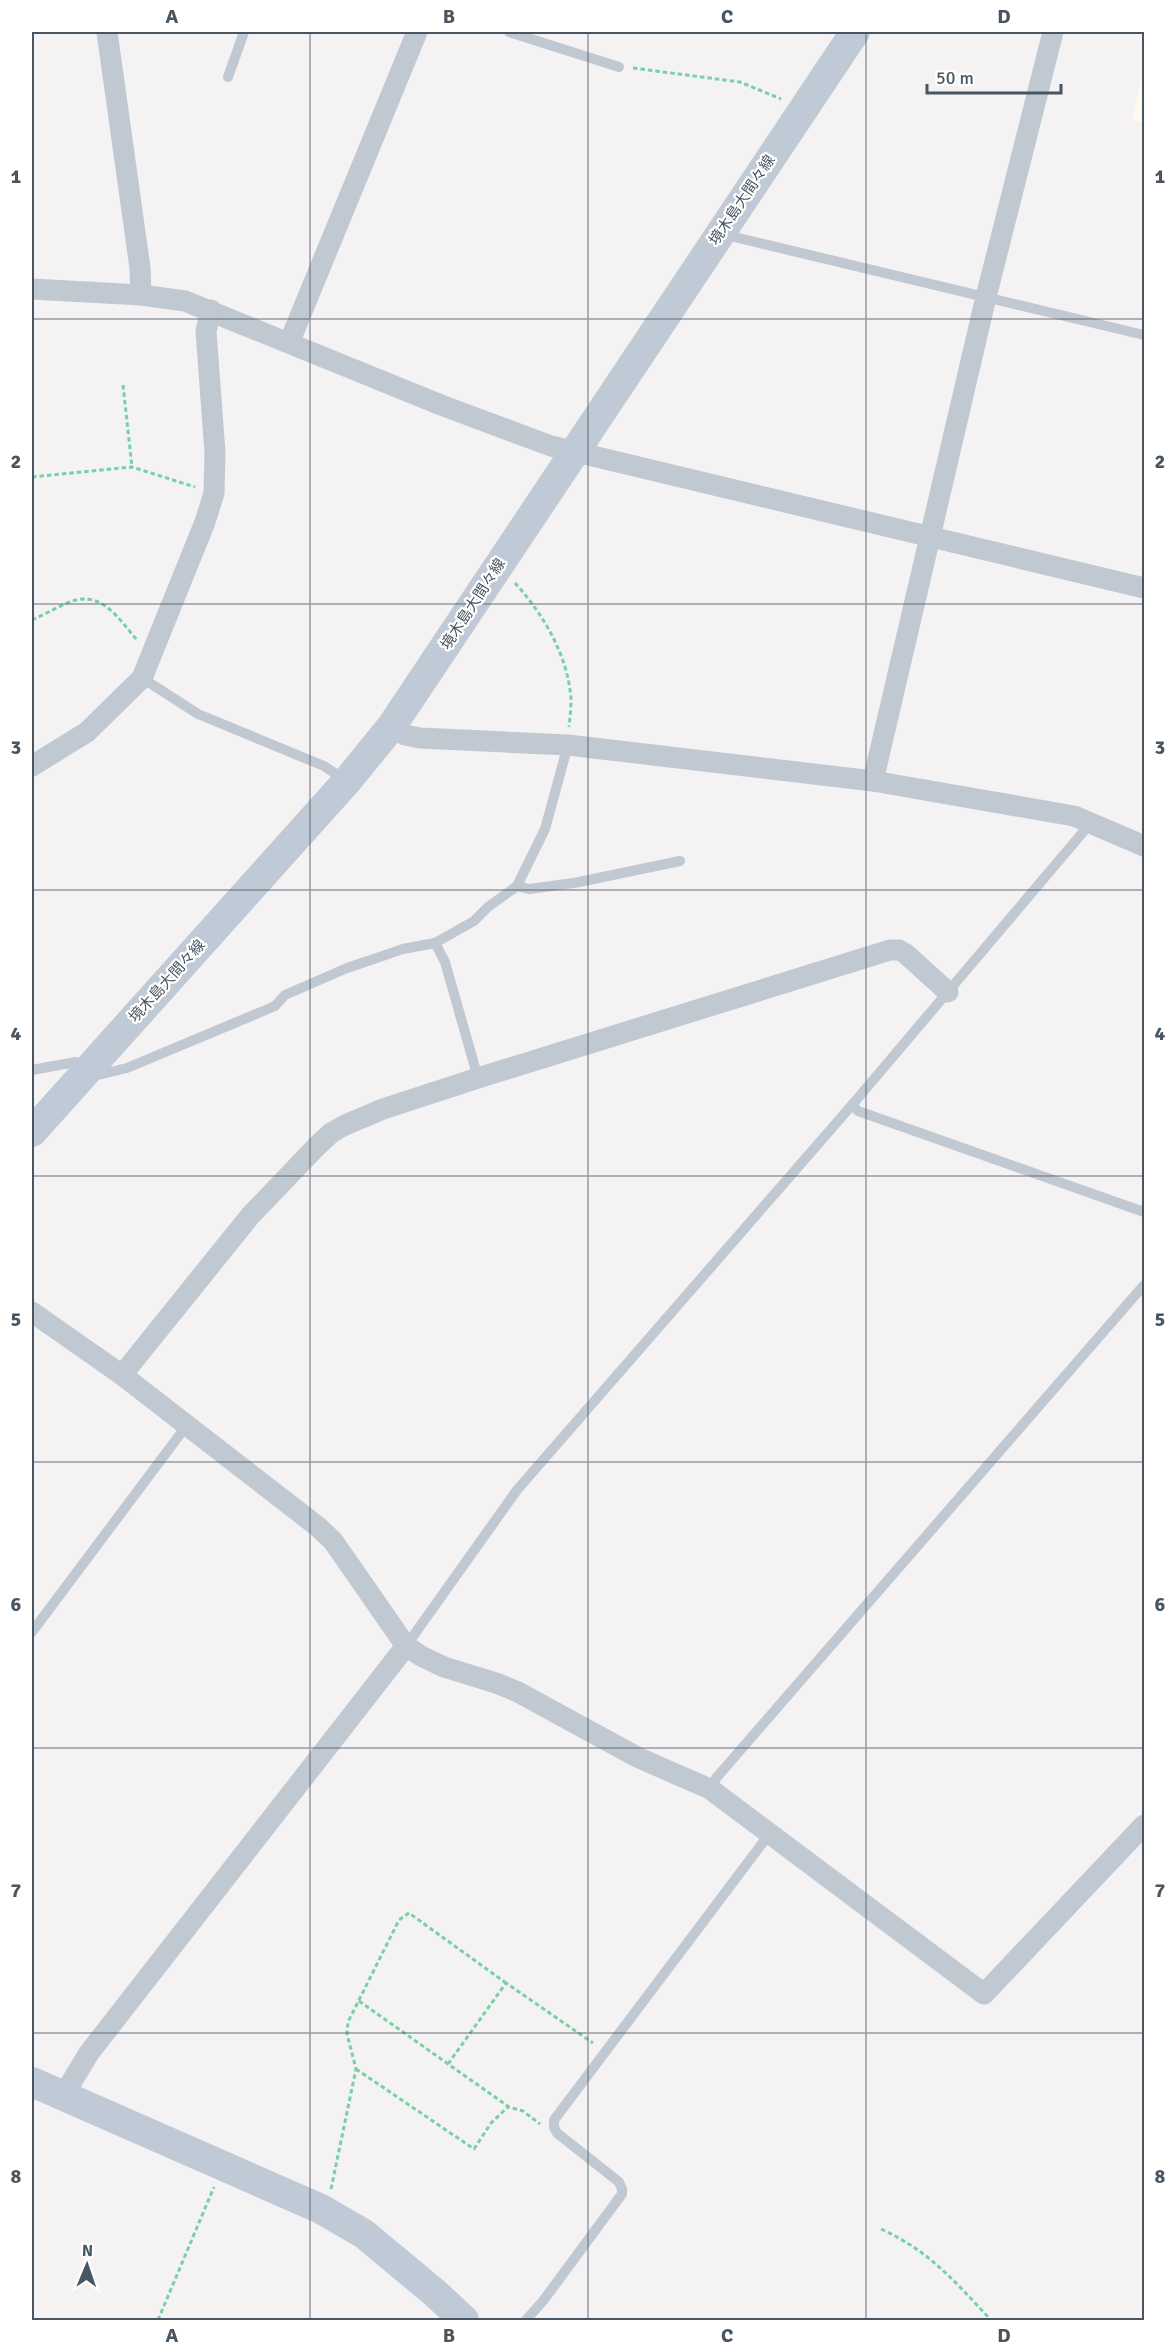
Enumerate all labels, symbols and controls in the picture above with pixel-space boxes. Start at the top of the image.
text: A [166,4,179,29]
text: B [443,4,455,29]
text: C [721,4,733,29]
text: D [997,4,1011,29]
scale bar [927,57,1060,95]
text: 50 m [936,67,974,89]
street label: 境木島大間々線 [705,151,779,249]
text: 1 [11,164,22,189]
text: 1 [1155,164,1166,189]
text: 2 [11,449,21,474]
text: 2 [1155,449,1165,474]
street label: 境木島大間々線 [437,555,509,653]
text: 3 [11,735,21,760]
text: 3 [1155,735,1165,760]
street label: 境木島大間々線 [125,936,209,1026]
text: 4 [11,1021,22,1046]
text: 4 [1155,1021,1166,1046]
text: 5 [11,1307,21,1332]
text: 5 [1155,1307,1165,1332]
text: 6 [11,1592,22,1617]
text: 6 [1155,1592,1166,1617]
text: 7 [11,1878,22,1903]
text: 7 [1155,1878,1166,1903]
text: 8 [11,2164,22,2189]
text: 8 [1155,2164,1166,2189]
north arrow [57,2235,117,2295]
text: N [82,2241,93,2261]
text: A [166,2323,179,2348]
text: B [443,2323,455,2348]
text: C [721,2323,733,2348]
text: D [997,2323,1011,2348]

